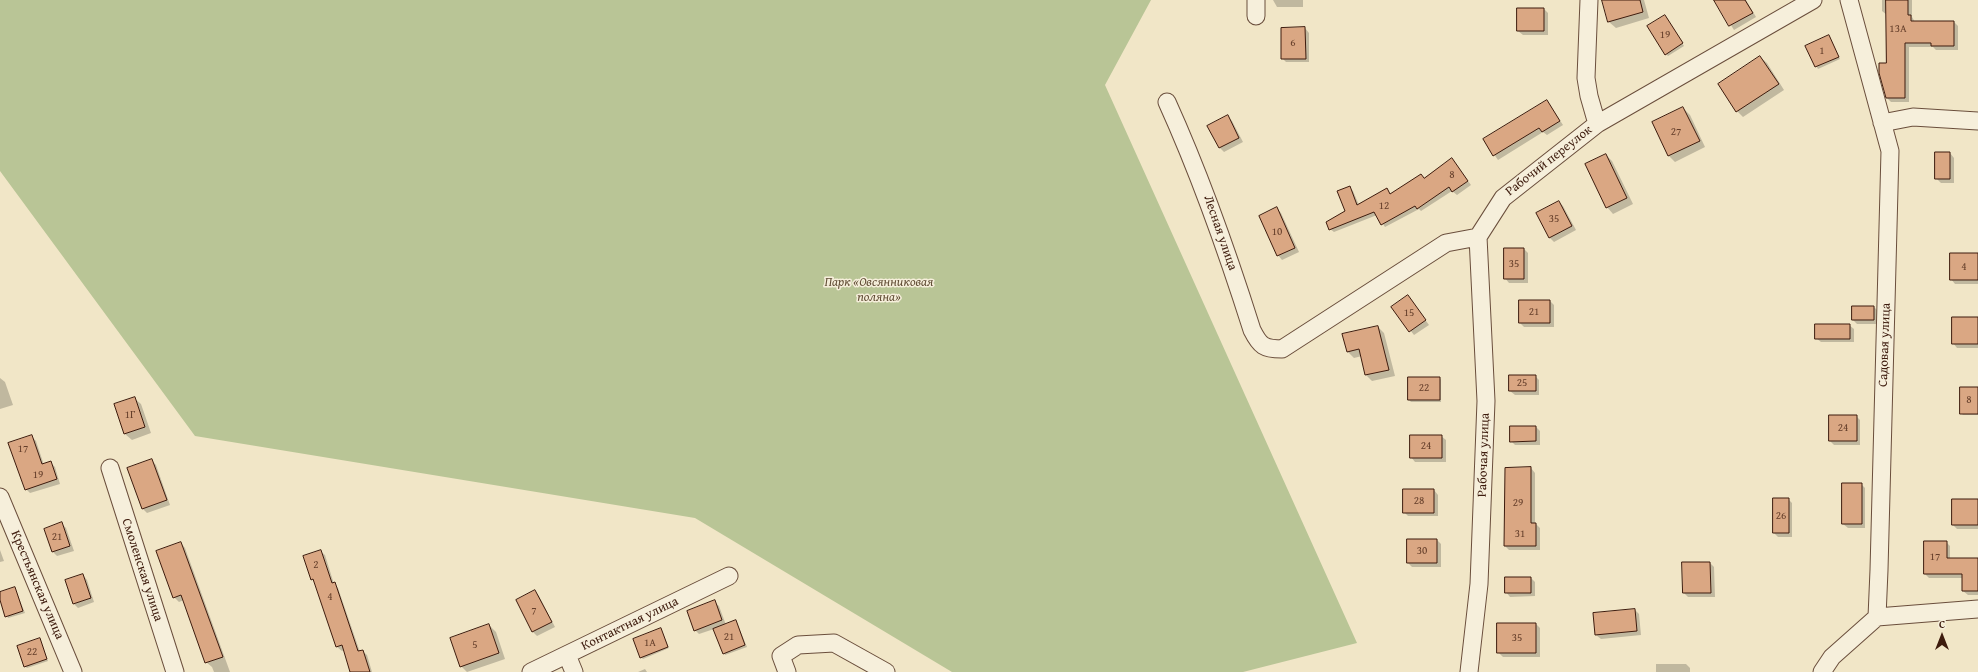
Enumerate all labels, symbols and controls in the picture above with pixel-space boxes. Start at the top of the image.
house number: 13А [1889,22,1907,36]
house number: 19 [1660,28,1670,42]
house number: 6 [1290,36,1296,50]
house number: 1 [1819,44,1825,58]
street label: Рабочий переулок [1503,122,1595,200]
house number: 27 [1671,125,1681,139]
house number: 8 [1449,168,1455,182]
street label: Лесная улица [1200,193,1240,273]
house number: 12 [1379,199,1389,213]
house number: 35 [1549,212,1559,226]
house number: 10 [1272,225,1282,239]
house number: 35 [1509,257,1519,271]
house number: 4 [1961,260,1967,274]
park label: Парк «Овсянниковая поляна» [825,275,933,306]
street label: Садовая улица [1876,303,1894,387]
house number: 21 [1529,305,1539,319]
house number: 15 [1404,306,1414,320]
house number: 25 [1517,376,1527,390]
house number: 22 [1419,381,1429,395]
house number: 8 [1966,393,1972,407]
house number: 1Г [125,408,135,422]
street label: Рабочая улица [1475,413,1493,497]
house number: 24 [1838,421,1848,435]
house number: 24 [1421,439,1431,453]
house number: 17 [18,442,28,456]
house number: 19 [33,468,43,482]
house number: 28 [1414,494,1424,508]
house number: 29 [1513,496,1523,510]
house number: 26 [1776,509,1786,523]
street label: Смоленская улица [118,517,166,623]
house number: 31 [1515,527,1525,541]
street label: Крестьянская улица [7,528,67,642]
house number: 21 [52,530,62,544]
house number: 30 [1417,544,1427,558]
house number: 17 [1930,550,1940,564]
house number: 2 [313,558,319,572]
house number: 4 [327,590,333,604]
street label: Контактная улица [579,594,681,654]
house number: 7 [531,604,537,618]
north arrow [1922,616,1962,656]
text: С [1939,616,1945,632]
house number: 21 [724,630,734,644]
house number: 35 [1512,631,1522,645]
house number: 1А [644,636,656,650]
house number: 5 [472,638,478,652]
house number: 22 [27,645,37,659]

